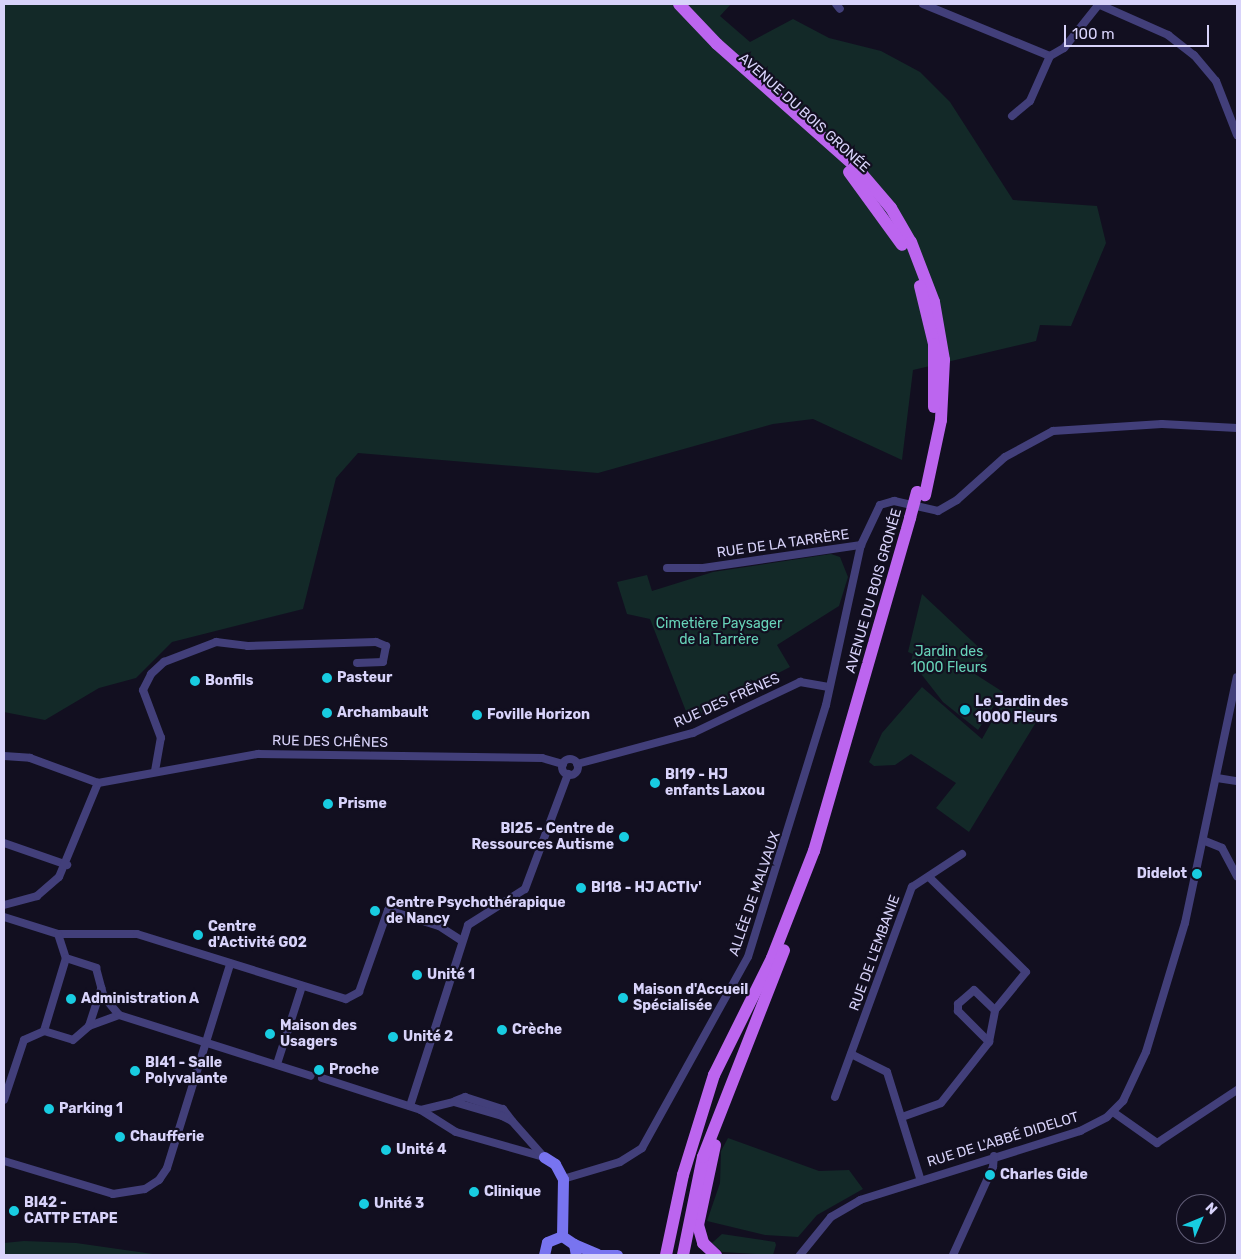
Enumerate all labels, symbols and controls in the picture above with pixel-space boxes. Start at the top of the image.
scale bar [1066,15,1211,47]
text: 100 m [1072,25,1114,43]
street label: AVENUE DU BOIS GRONÉE [735,50,873,176]
street label: AVENUE DU BOIS GRONÉE [842,507,906,675]
street label: RUE DE LA TARRÈRE [715,526,851,562]
park label: Cimetière Paysager de la Tarrère [656,616,782,648]
park label: Jardin des 1000 Fleurs [911,644,987,676]
place label: Pasteur [337,670,392,686]
street label: RUE DES FRÊNES [672,670,782,732]
marker: Pasteur [321,672,333,684]
place label: Bonfils [205,673,254,689]
marker: Bonfils [189,675,201,687]
place label: Le Jardin des 1000 Fleurs [975,694,1068,726]
marker: Le Jardin des 1000 Fleurs [959,704,971,716]
place label: Archambault [337,705,428,721]
marker: Archambault [321,707,333,719]
place label: Foville Horizon [487,707,590,723]
marker: Foville Horizon [471,709,483,721]
street label: RUE DES CHÊNES [272,733,388,751]
place label: BI19 - HJ enfants Laxou [665,767,765,800]
marker: BI19 - HJ enfants Laxou [649,777,661,789]
place label: Prisme [338,796,387,812]
marker: Prisme [322,798,334,810]
place label: BI25 - Centre de Ressources Autisme [471,821,614,854]
street label: ALLÉE DE MALVAUX [726,830,784,958]
marker: BI25 - Centre de Ressources Autisme [618,831,630,843]
place label: Didelot [1137,866,1187,882]
marker: Didelot [1191,868,1203,880]
place label: BI18 - HJ ACTIv' [591,880,702,896]
marker: BI18 - HJ ACTIv' [575,882,587,894]
street label: RUE DE L'EMBANIE [846,893,904,1013]
place label: Centre Psychothérapique de Nancy [386,895,565,928]
marker: Centre Psychothérapique de Nancy [368,904,382,918]
place label: Centre d'Activité G02 [208,919,307,952]
marker: Centre d'Activité G02 [192,929,204,941]
place label: Unité 1 [427,967,475,983]
marker: Unité 1 [411,969,423,981]
place label: Maison d'Accueil Spécialisée [633,982,748,1014]
place label: Administration A [81,991,199,1007]
marker: Maison d'Accueil Spécialisée [617,992,629,1004]
marker: Administration A [65,993,77,1005]
place label: Maison des Usagers [280,1018,357,1050]
place label: Crèche [512,1022,562,1038]
marker: Crèche [496,1024,508,1036]
marker: Maison des Usagers [264,1028,276,1040]
place label: Unité 2 [403,1029,453,1045]
marker: Unité 2 [387,1031,399,1043]
place label: BI41 - Salle Polyvalante [145,1055,228,1088]
place label: Proche [329,1062,379,1078]
marker: Proche [313,1064,325,1076]
marker: BI41 - Salle Polyvalante [129,1065,141,1077]
place label: Parking 1 [59,1101,123,1117]
marker: Parking 1 [43,1103,55,1115]
street label: RUE DE L'ABBÉ DIDELOT [925,1109,1081,1171]
place label: Chaufferie [130,1129,204,1145]
marker: Chaufferie [114,1131,126,1143]
place label: Unité 4 [396,1142,447,1158]
marker: Unité 4 [380,1144,392,1156]
place label: Charles Gide [1000,1167,1088,1183]
marker: Charles Gide [984,1169,996,1181]
place label: Clinique [484,1184,541,1200]
marker: Clinique [468,1186,480,1198]
north arrow [1176,1194,1226,1244]
place label: BI42 - CATTP ETAPE [24,1195,118,1228]
place label: Unité 3 [374,1196,424,1212]
marker: Unité 3 [358,1198,370,1210]
text: N [1202,1199,1221,1218]
marker: BI42 - CATTP ETAPE [8,1205,20,1217]

